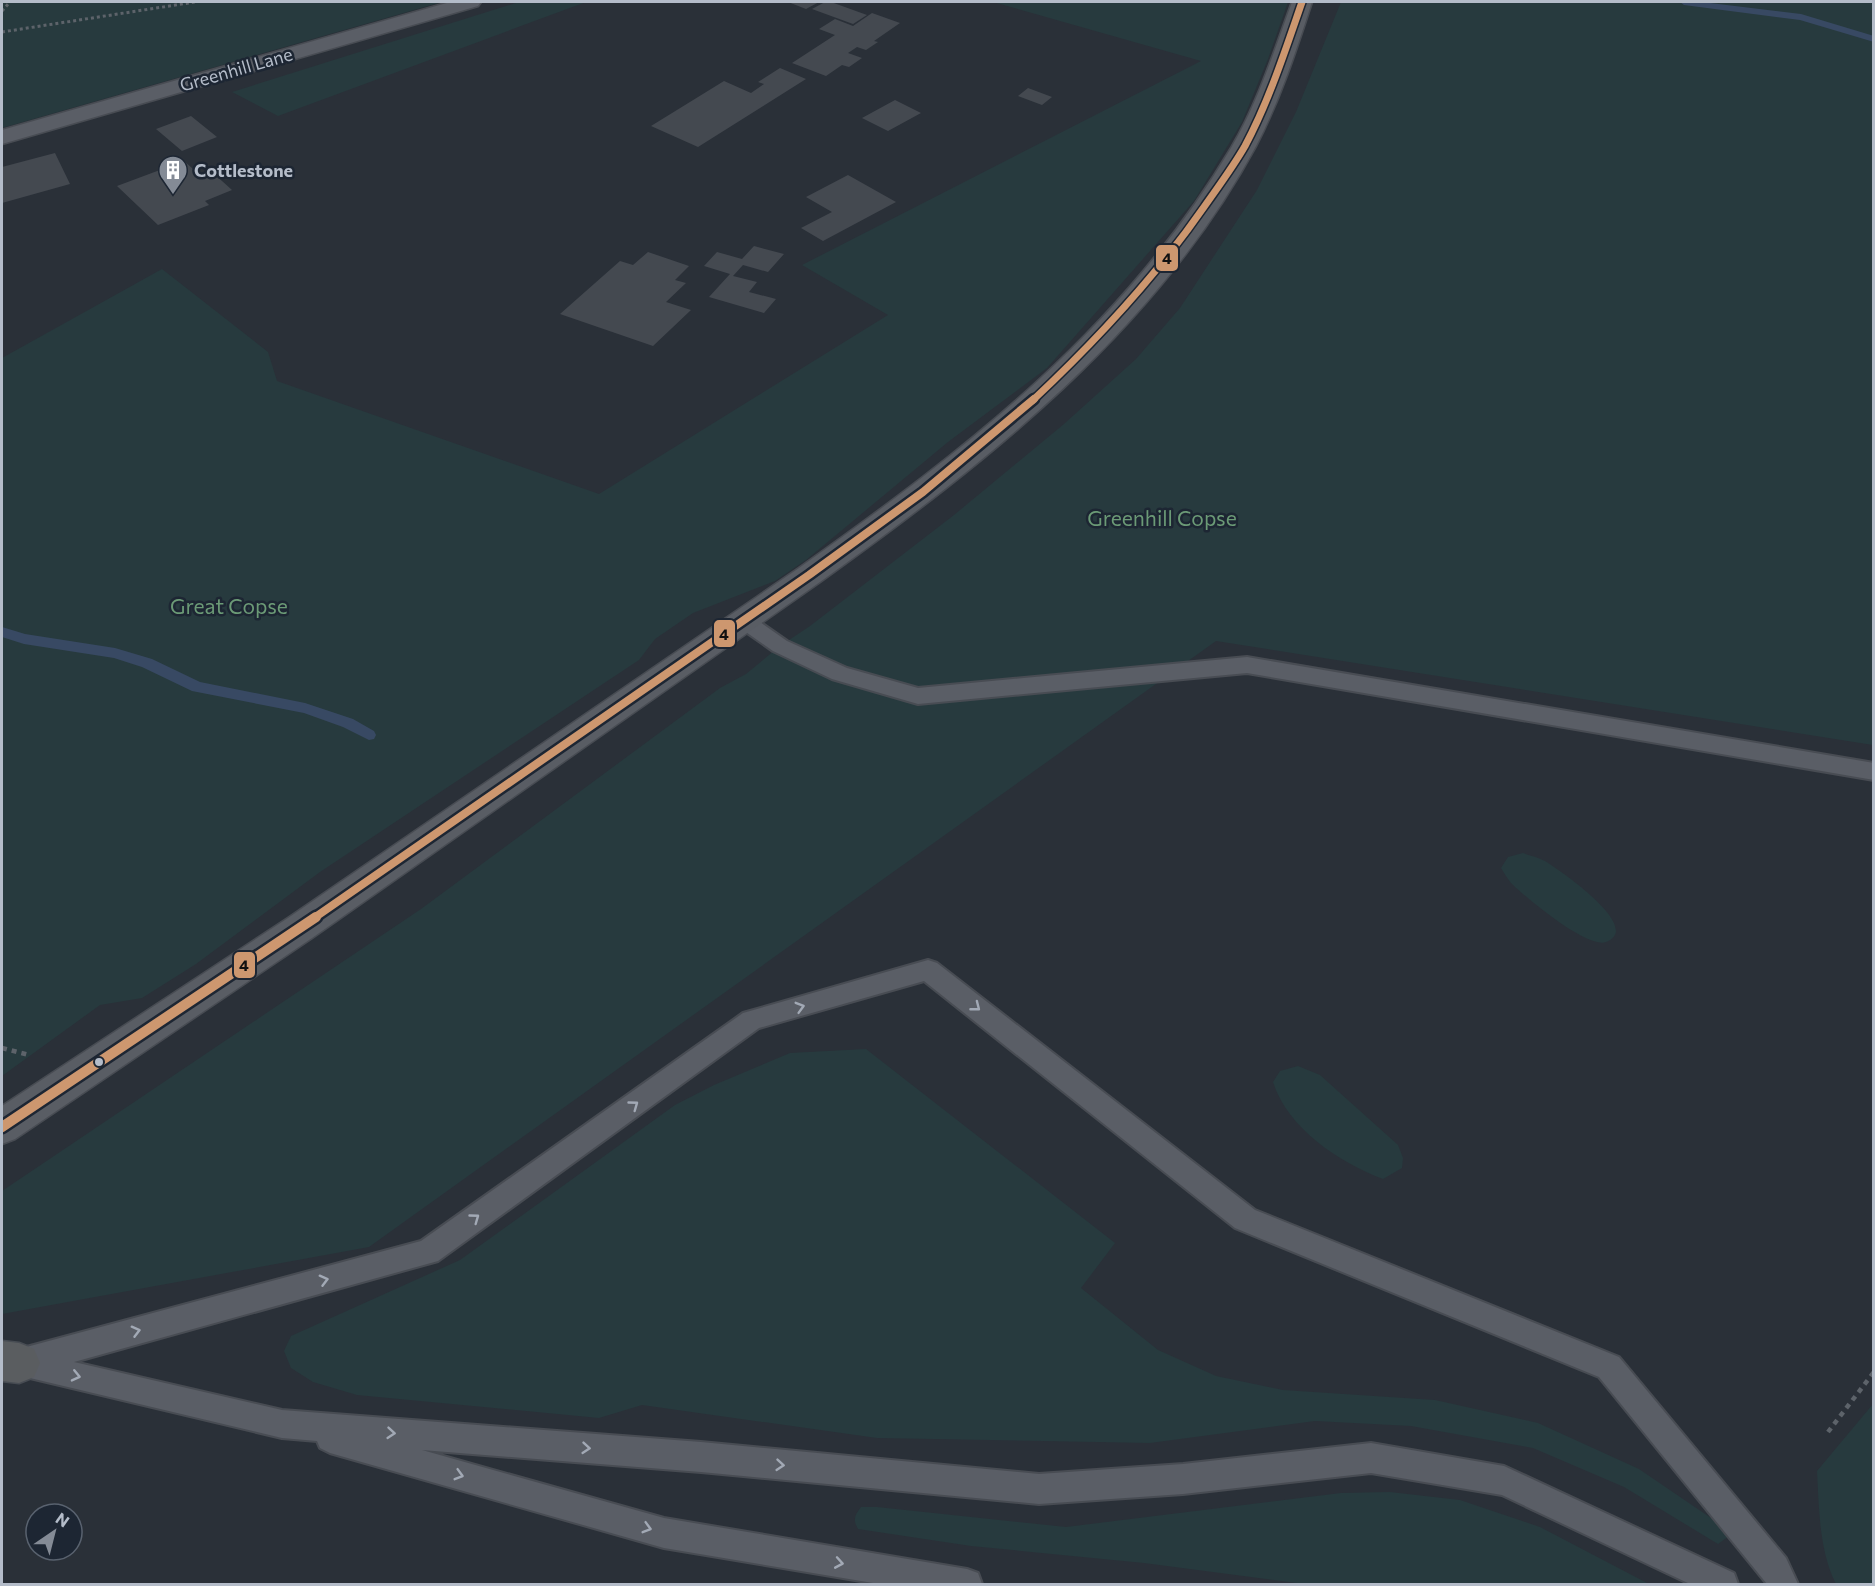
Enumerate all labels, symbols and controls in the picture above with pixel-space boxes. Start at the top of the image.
street label: Greenhill Lane [177,42,295,96]
building icon: Cottlestone [157,154,189,196]
place label: Cottlestone [194,159,293,181]
line badge: 4 [1155,244,1179,272]
text: 4 [1162,248,1172,267]
park label: Greenhill Copse [1087,505,1237,530]
park label: Great Copse [170,593,288,618]
line badge: 4 [713,619,736,648]
text: 4 [719,624,729,643]
line badge: 4 [233,951,256,979]
text: 4 [239,955,249,974]
one-way arrow [970,1000,981,1011]
one-way arrow [795,1001,805,1014]
unlabelled marker [93,1056,105,1068]
one-way arrow [627,1101,638,1112]
one-way arrow [469,1214,480,1225]
one-way arrow [319,1275,329,1288]
one-way arrow [131,1326,141,1339]
one-way arrow [71,1369,81,1382]
one-way arrow [387,1426,396,1439]
one-way arrow [581,1441,590,1454]
one-way arrow [775,1458,784,1471]
one-way arrow [454,1468,464,1480]
north arrow [24,1502,84,1562]
text: N [53,1508,73,1531]
one-way arrow [641,1521,652,1533]
one-way arrow [834,1556,843,1568]

